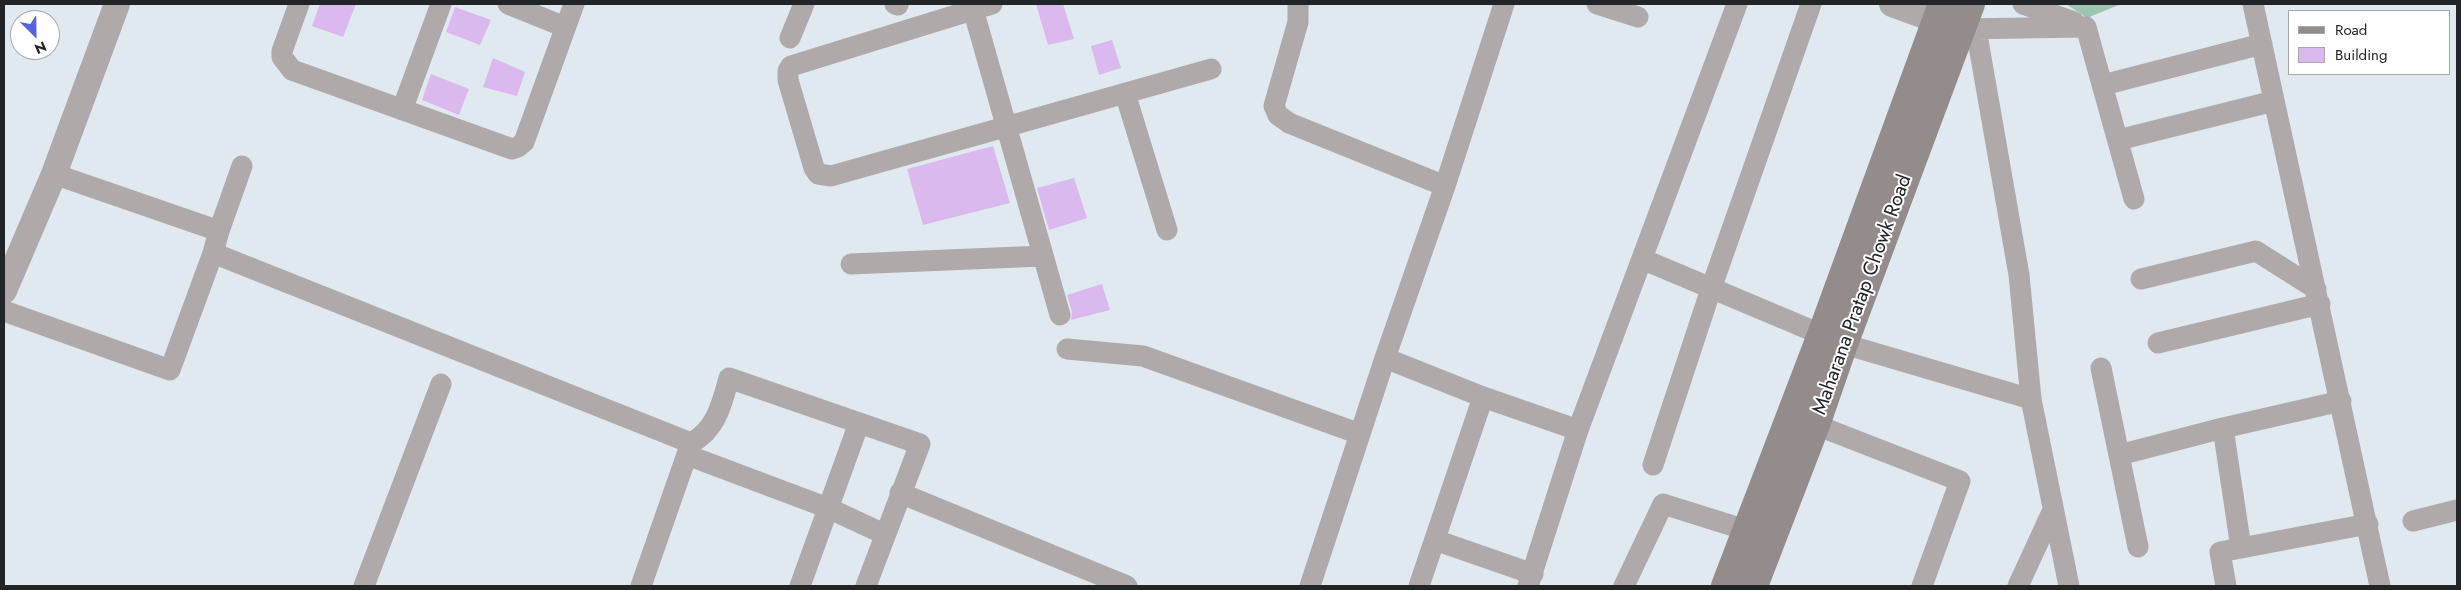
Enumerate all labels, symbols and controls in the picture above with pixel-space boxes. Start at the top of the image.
north arrow [10,10,60,60]
legend [2288,10,2451,75]
text: Road [2335,19,2367,41]
text: N [31,37,49,59]
text: Building [2335,44,2387,66]
street label: Maharana Pratap Chowk Road [1808,172,1918,418]

